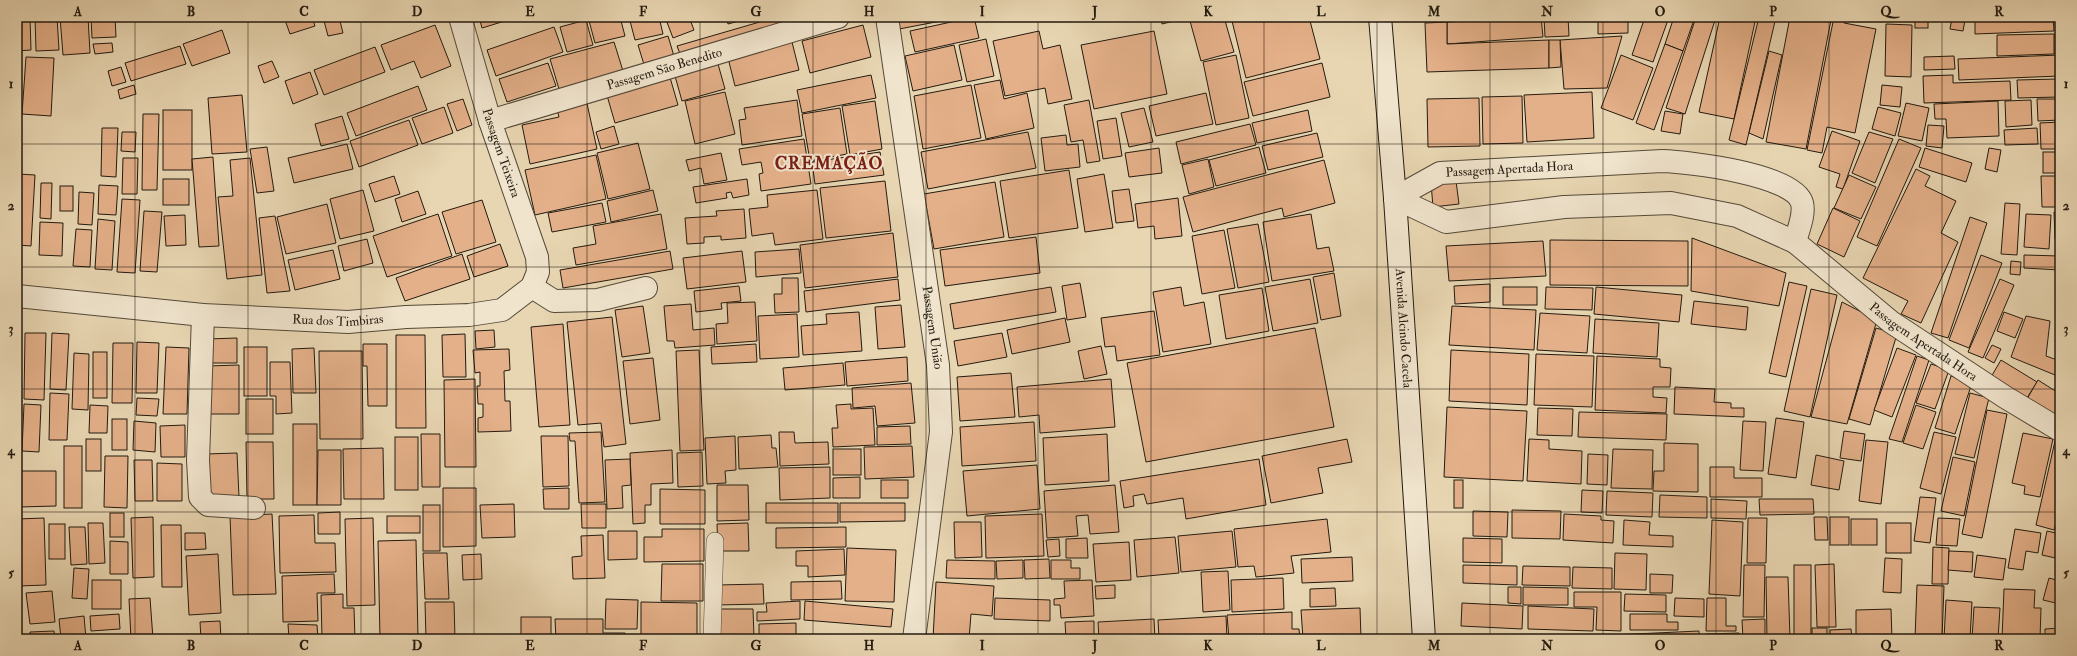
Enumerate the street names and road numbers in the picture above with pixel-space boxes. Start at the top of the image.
street label: Passagem São Benedito [605,44,724,94]
street label: Passagem Teixeira [479,106,524,200]
street label: Passagem Apertada Hora [1445,158,1574,181]
street label: Avenida Alcindo Cacela [1392,267,1416,389]
street label: Passagem União [919,285,946,370]
street label: Passagem Apertada Hora [1866,299,1981,385]
street label: Rua dos Timbiras [292,311,385,330]

